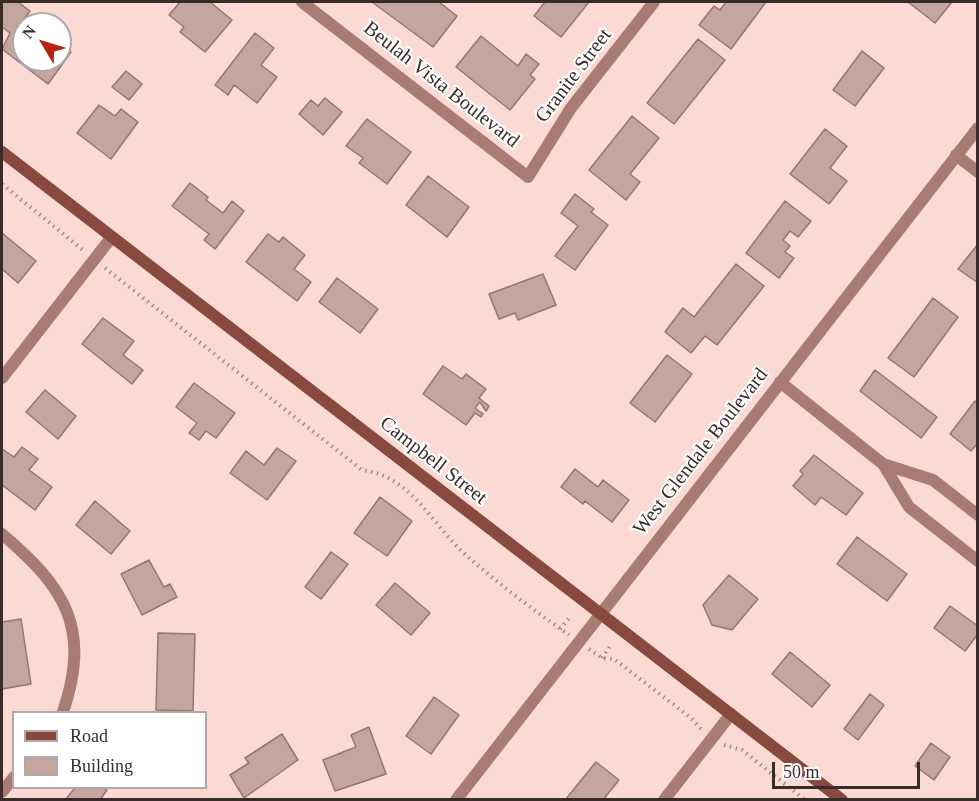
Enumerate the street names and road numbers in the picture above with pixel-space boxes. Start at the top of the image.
street label: Beulah Vista Boulevard [358,17,524,153]
street label: Granite Street [531,24,617,128]
street label: West Glendale Boulevard [628,364,774,540]
street label: Campbell Street [375,412,491,510]

